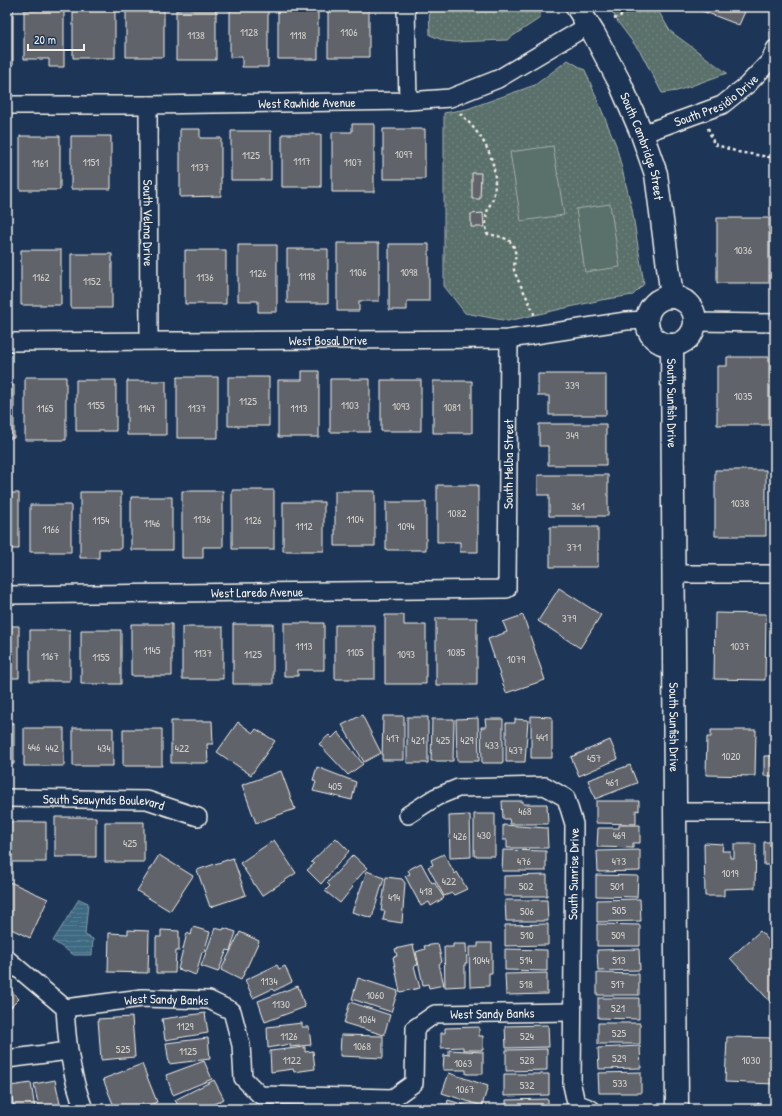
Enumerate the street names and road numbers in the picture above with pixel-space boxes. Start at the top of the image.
street label: South Presidio Drive [672,70,762,131]
street label: South Cambridge Street [616,90,668,202]
street label: West Rawhide Avenue [258,93,356,112]
street label: South Velma Drive [139,180,158,266]
street label: West Bosal Drive [289,331,367,349]
street label: South Sunfish Drive [663,358,682,448]
street label: South Melba Street [499,419,517,509]
street label: West Laredo Avenue [211,582,303,602]
street label: South Sunfish Drive [665,682,684,772]
street label: South Seawynds Boulevard [43,790,167,814]
street label: South Sunrise Drive [563,828,583,920]
street label: West Sandy Banks [123,989,209,1009]
street label: West Sandy Banks [450,1004,535,1023]

